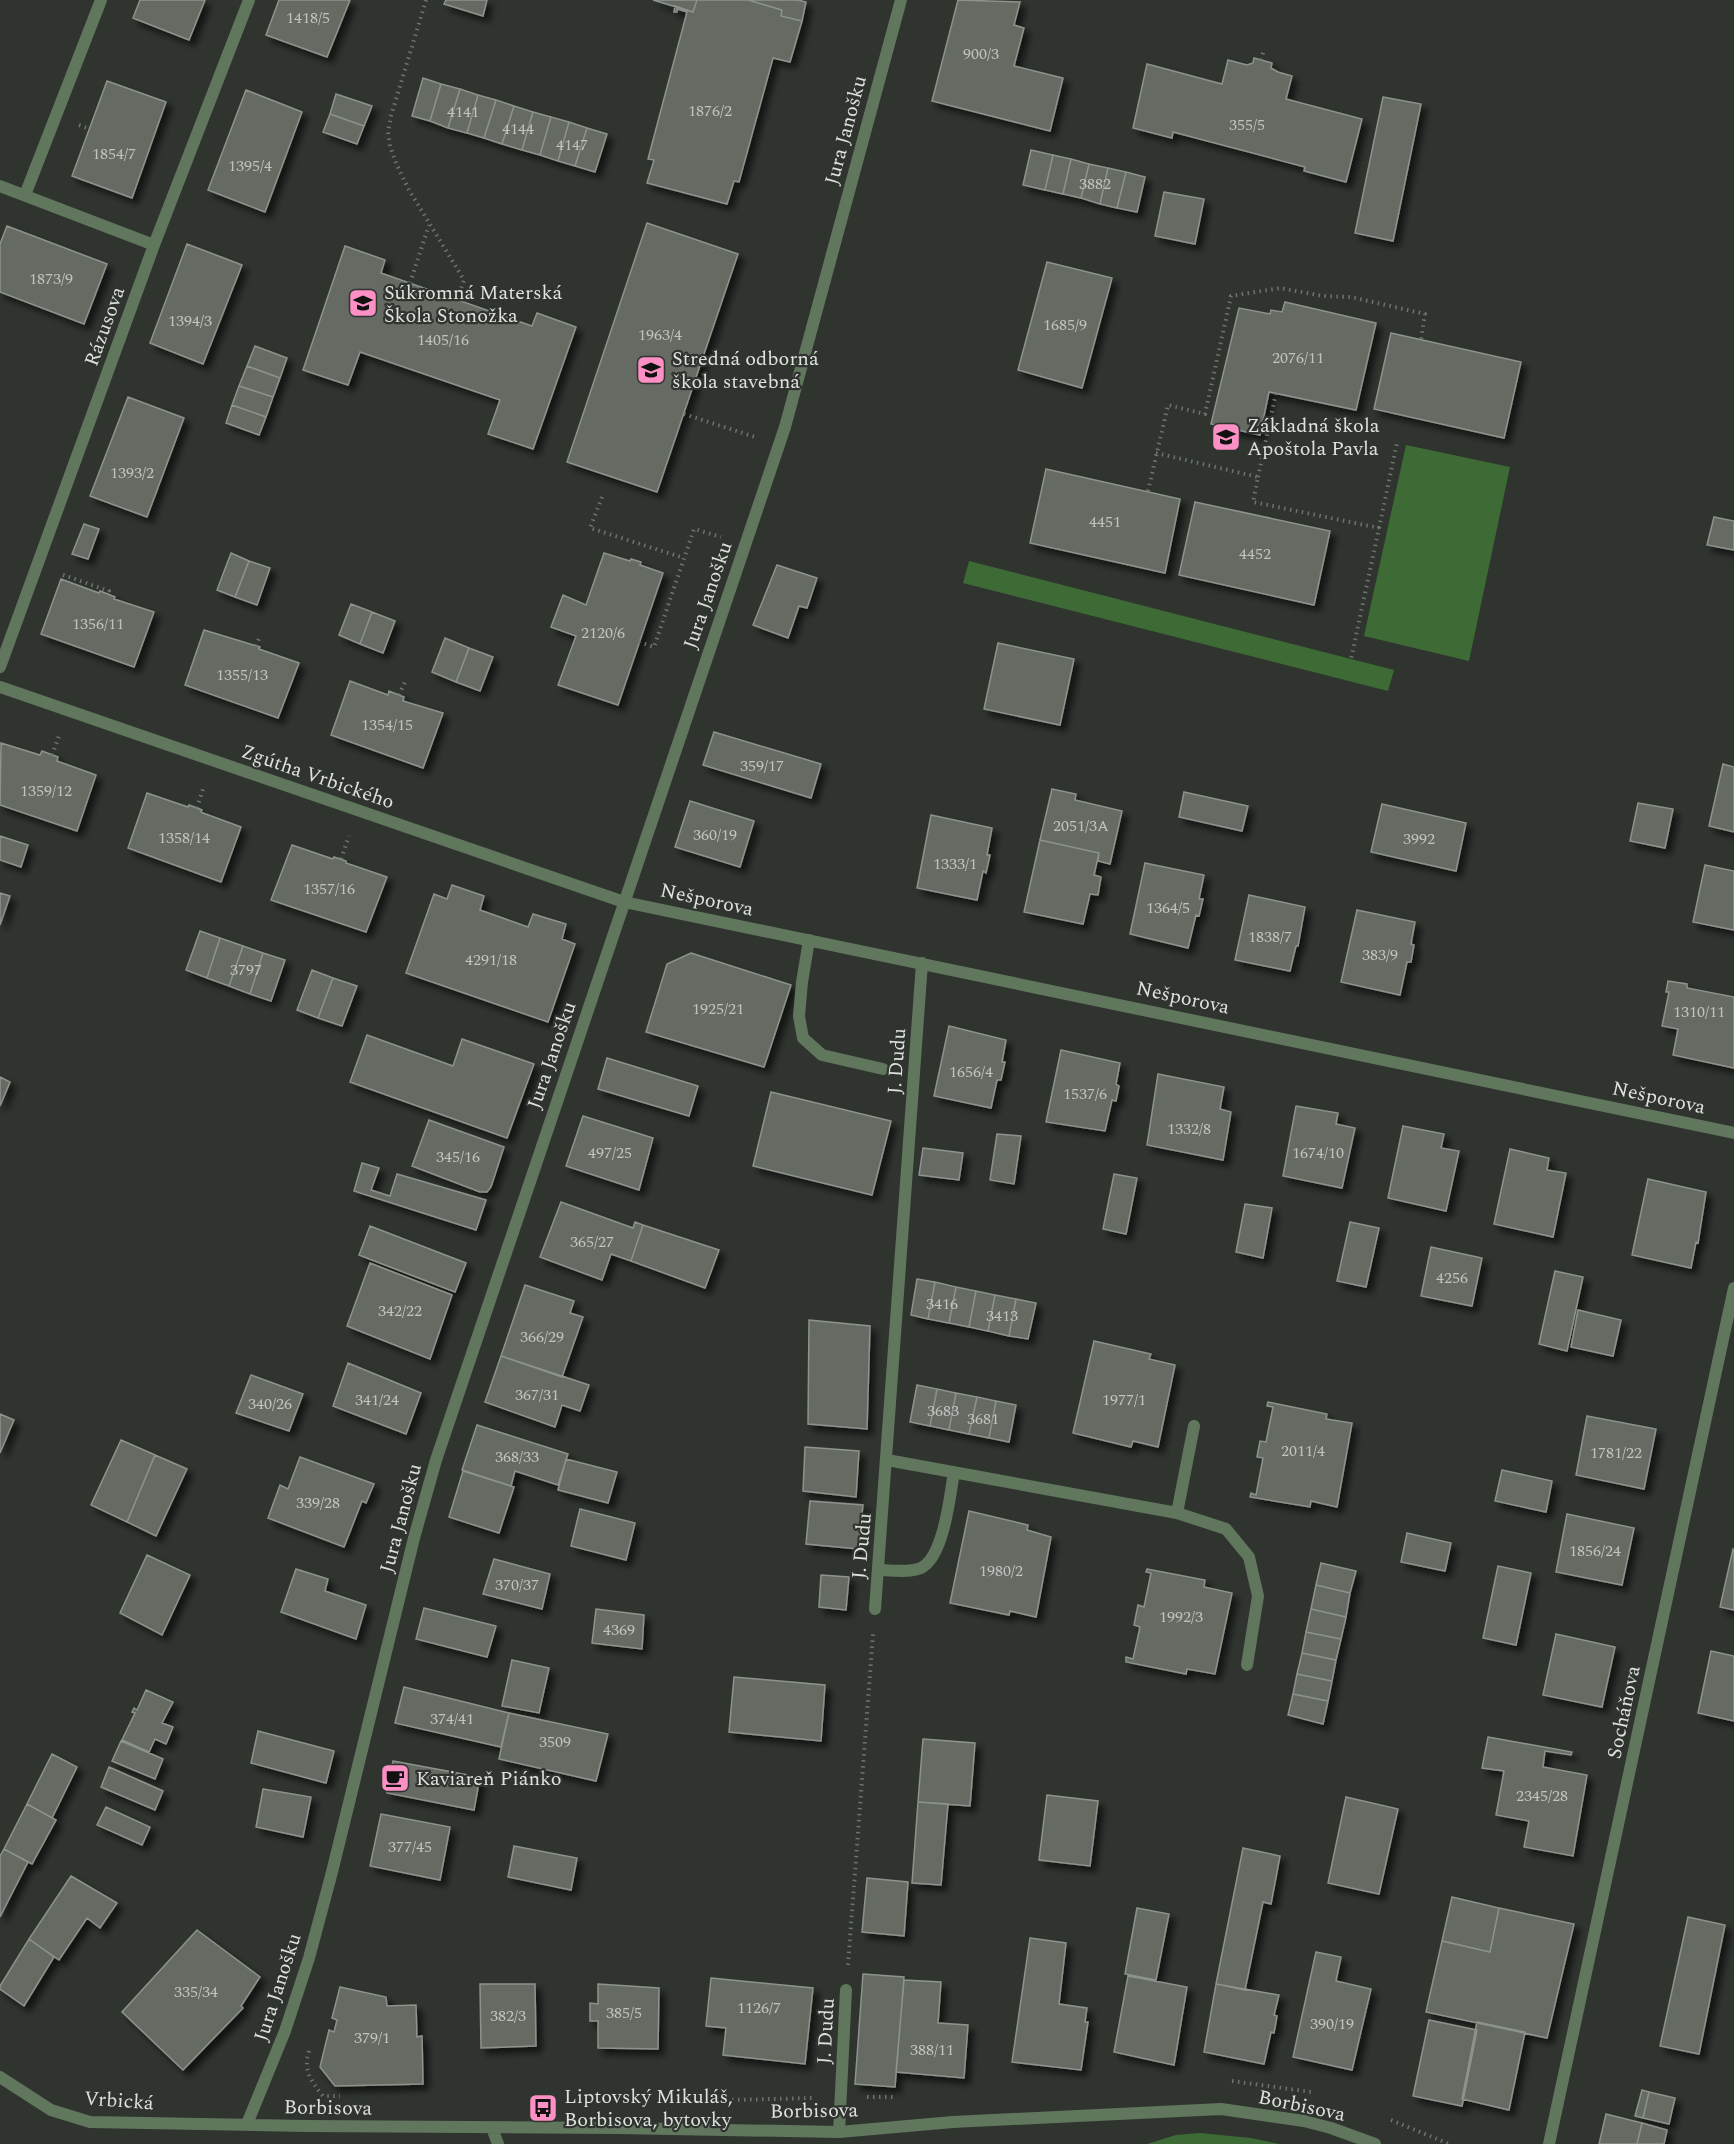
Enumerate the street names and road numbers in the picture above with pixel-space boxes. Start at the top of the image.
street label: Jura Janošku [817,72,875,188]
street label: Rázusova [77,282,133,370]
street label: Jura Janošku [676,538,740,653]
street label: Zgútha Vrbického [237,737,398,817]
street label: Nešporova [657,875,756,925]
street label: Nešporova [1133,973,1232,1023]
street label: Jura Janošku [520,998,584,1113]
street label: J. Dudu [880,1027,914,1095]
street label: Nešporova [1609,1073,1708,1123]
street label: Jura Janošku [372,1460,430,1576]
street label: J. Dudu [844,1512,880,1580]
street label: Socháňova [1599,1663,1649,1762]
street label: Jura Janošku [246,1929,310,2045]
street label: J. Dudu [809,1997,843,2065]
street label: Borbisova [1255,2082,1348,2130]
street label: Vrbická [83,2084,155,2118]
street label: Borbisova [284,2092,373,2124]
street label: Borbisova [770,2095,859,2127]

